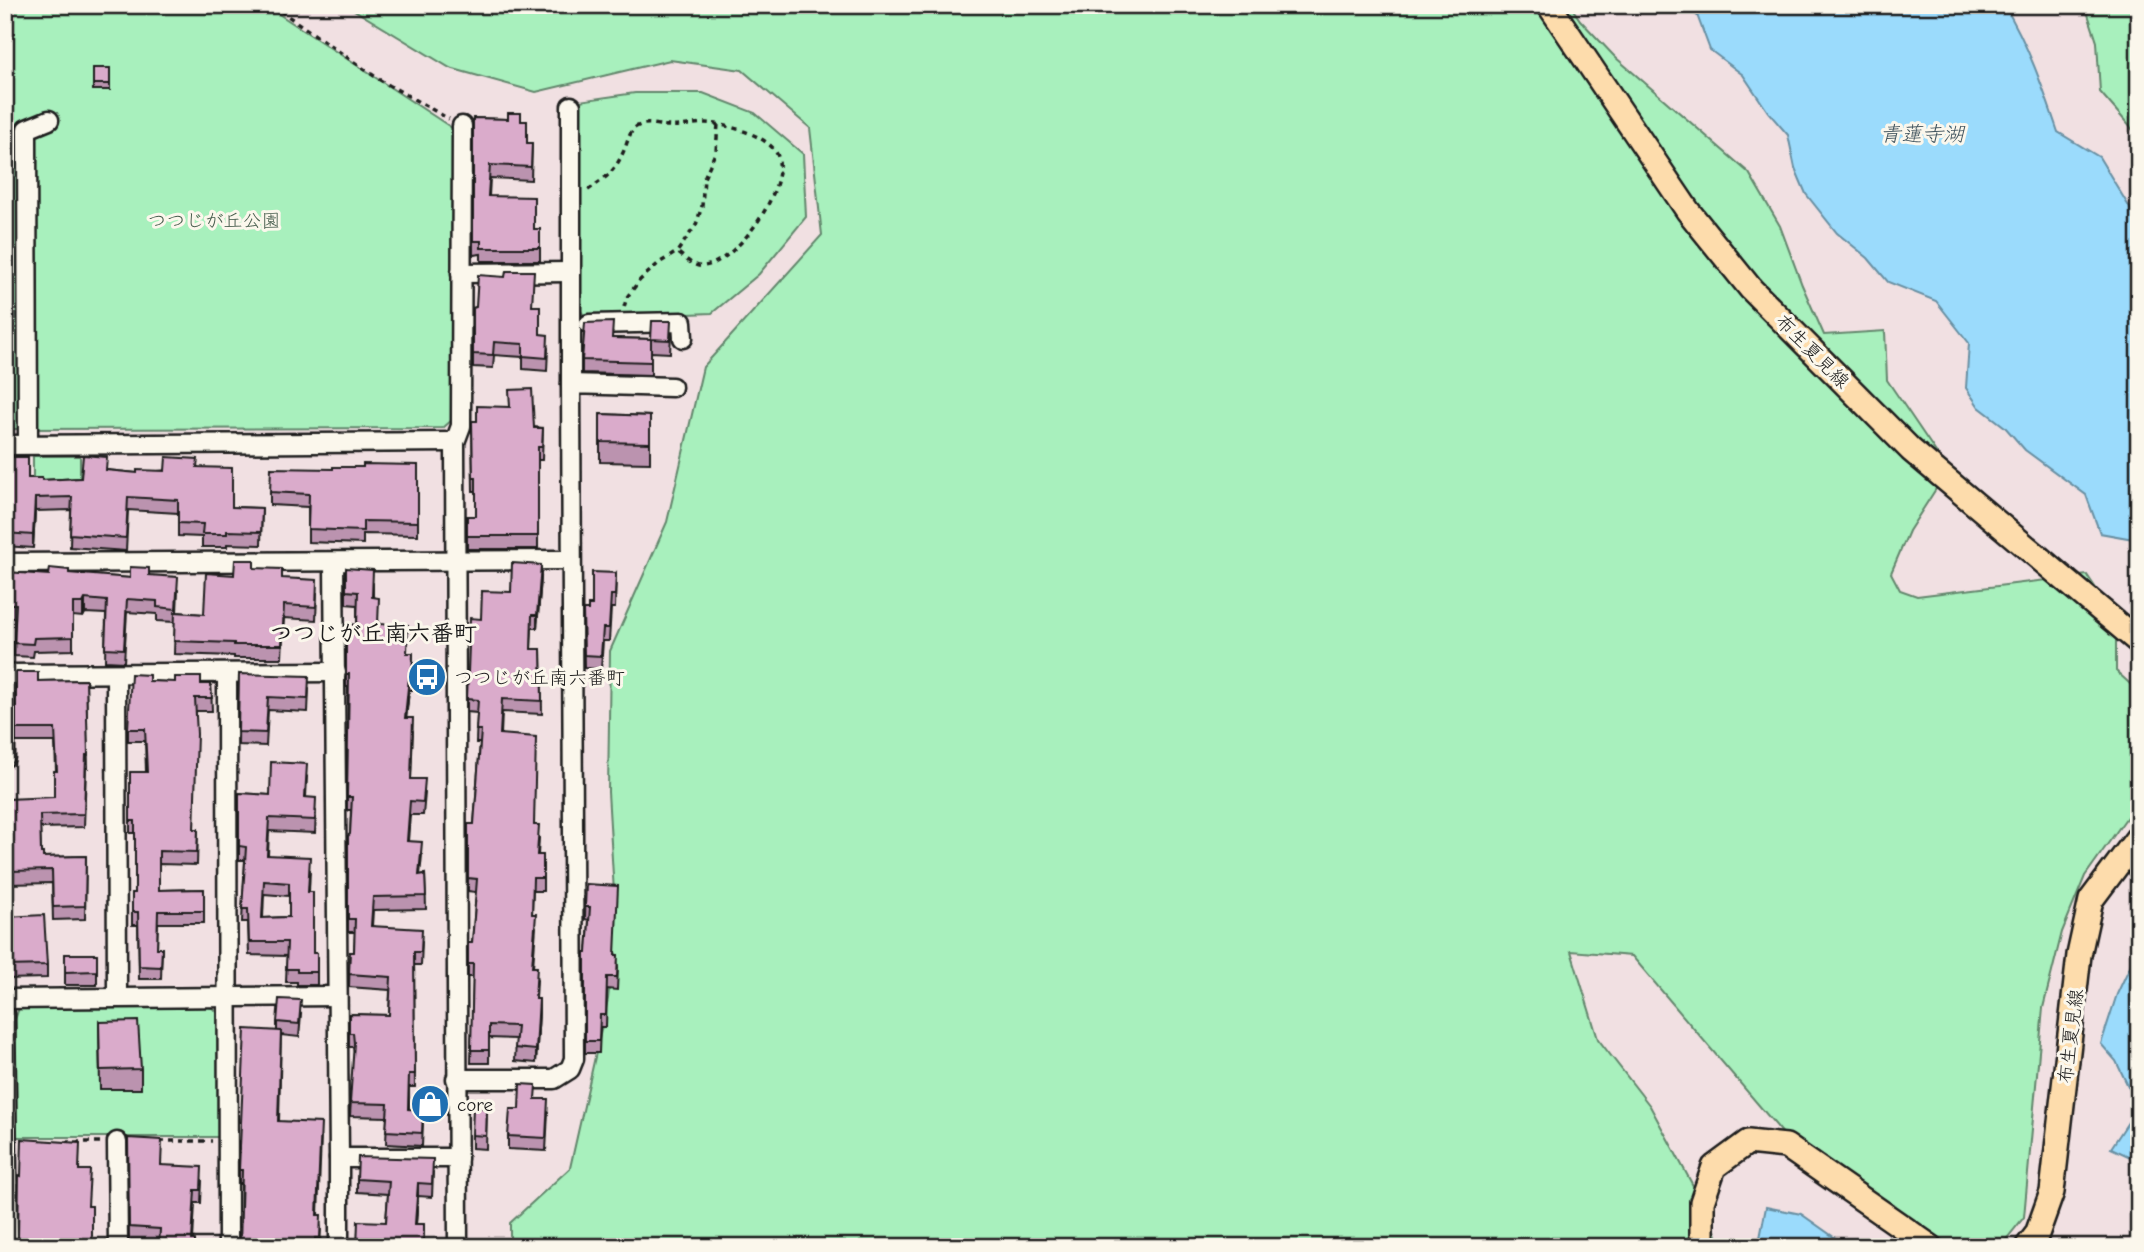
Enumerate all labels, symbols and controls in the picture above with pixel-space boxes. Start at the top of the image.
water label: 青蓮寺湖 [1880,122,1966,146]
park label: つつじが丘公園 [147,210,281,232]
street label: 布生夏見線 [1771,310,1854,393]
district label: つつじが丘南六番町 [270,620,477,647]
bus stop icon: つつじが丘南六番町 [406,656,448,698]
place label: つつじが丘南六番町 [454,667,625,689]
street label: 布生夏見線 [2054,988,2088,1085]
shop icon: core [409,1083,451,1125]
place label: core [457,1094,493,1116]

